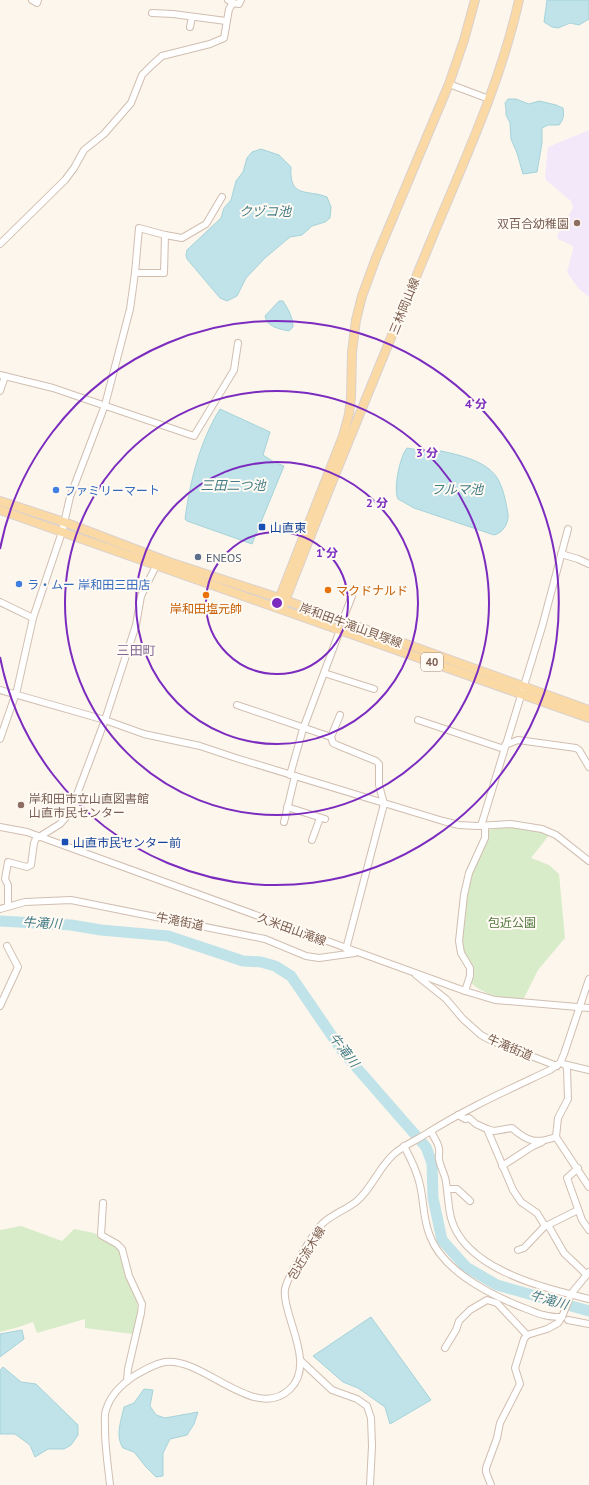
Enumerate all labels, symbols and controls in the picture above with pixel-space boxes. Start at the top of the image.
water label: クヅコ池 [239,203,293,220]
place label: 双百合幼稚園 [497,216,569,231]
marker: 双百合幼稚園 [572,218,582,228]
street label: 三林岡山線 [386,275,422,337]
text: 4 分 [465,396,487,411]
text: 3 分 [416,445,438,460]
water label: 三田二つ池 [200,477,267,494]
water label: フルマ池 [431,481,485,498]
place label: ファミリーマート [64,483,160,498]
marker: ファミリーマート [51,485,61,495]
text: 2 分 [366,495,388,510]
place label: 山直東 [270,520,306,535]
marker: 山直東 [257,522,267,532]
text: 1 分 [316,545,338,560]
place label: ENEOS [206,550,242,565]
marker: ENEOS [193,552,203,562]
place label: ラ・ムー 岸和田三田店 [27,577,150,592]
marker: ラ・ムー 岸和田三田店 [14,579,24,589]
place label: マクドナルド [336,583,408,598]
marker: マクドナルド [323,585,333,595]
marker: 岸和田塩元帥 [201,590,211,600]
centre of rings [270,596,284,610]
street label: 岸和田牛滝山貝塚線 [298,599,404,651]
place label: 岸和田塩元帥 [170,601,242,616]
district label: 三田町 [116,642,156,659]
road number: 40 [421,653,443,671]
place label: 岸和田市立山直図書館 山直市民センター [29,791,149,820]
marker: 岸和田市立山直図書館 山直市民センター [16,800,26,810]
place label: 山直市民センター前 [73,835,181,850]
marker: 山直市民センター前 [60,837,70,847]
street label: 牛滝街道 [155,909,205,933]
street label: 久米田山滝線 [256,910,328,948]
water label: 牛滝川 [22,913,64,933]
park label: 包近公園 [488,915,536,930]
water label: 牛滝川 [325,1029,364,1072]
street label: 牛滝街道 [485,1031,535,1063]
street label: 包近流木線 [284,1223,328,1283]
water label: 牛滝川 [528,1286,572,1314]

